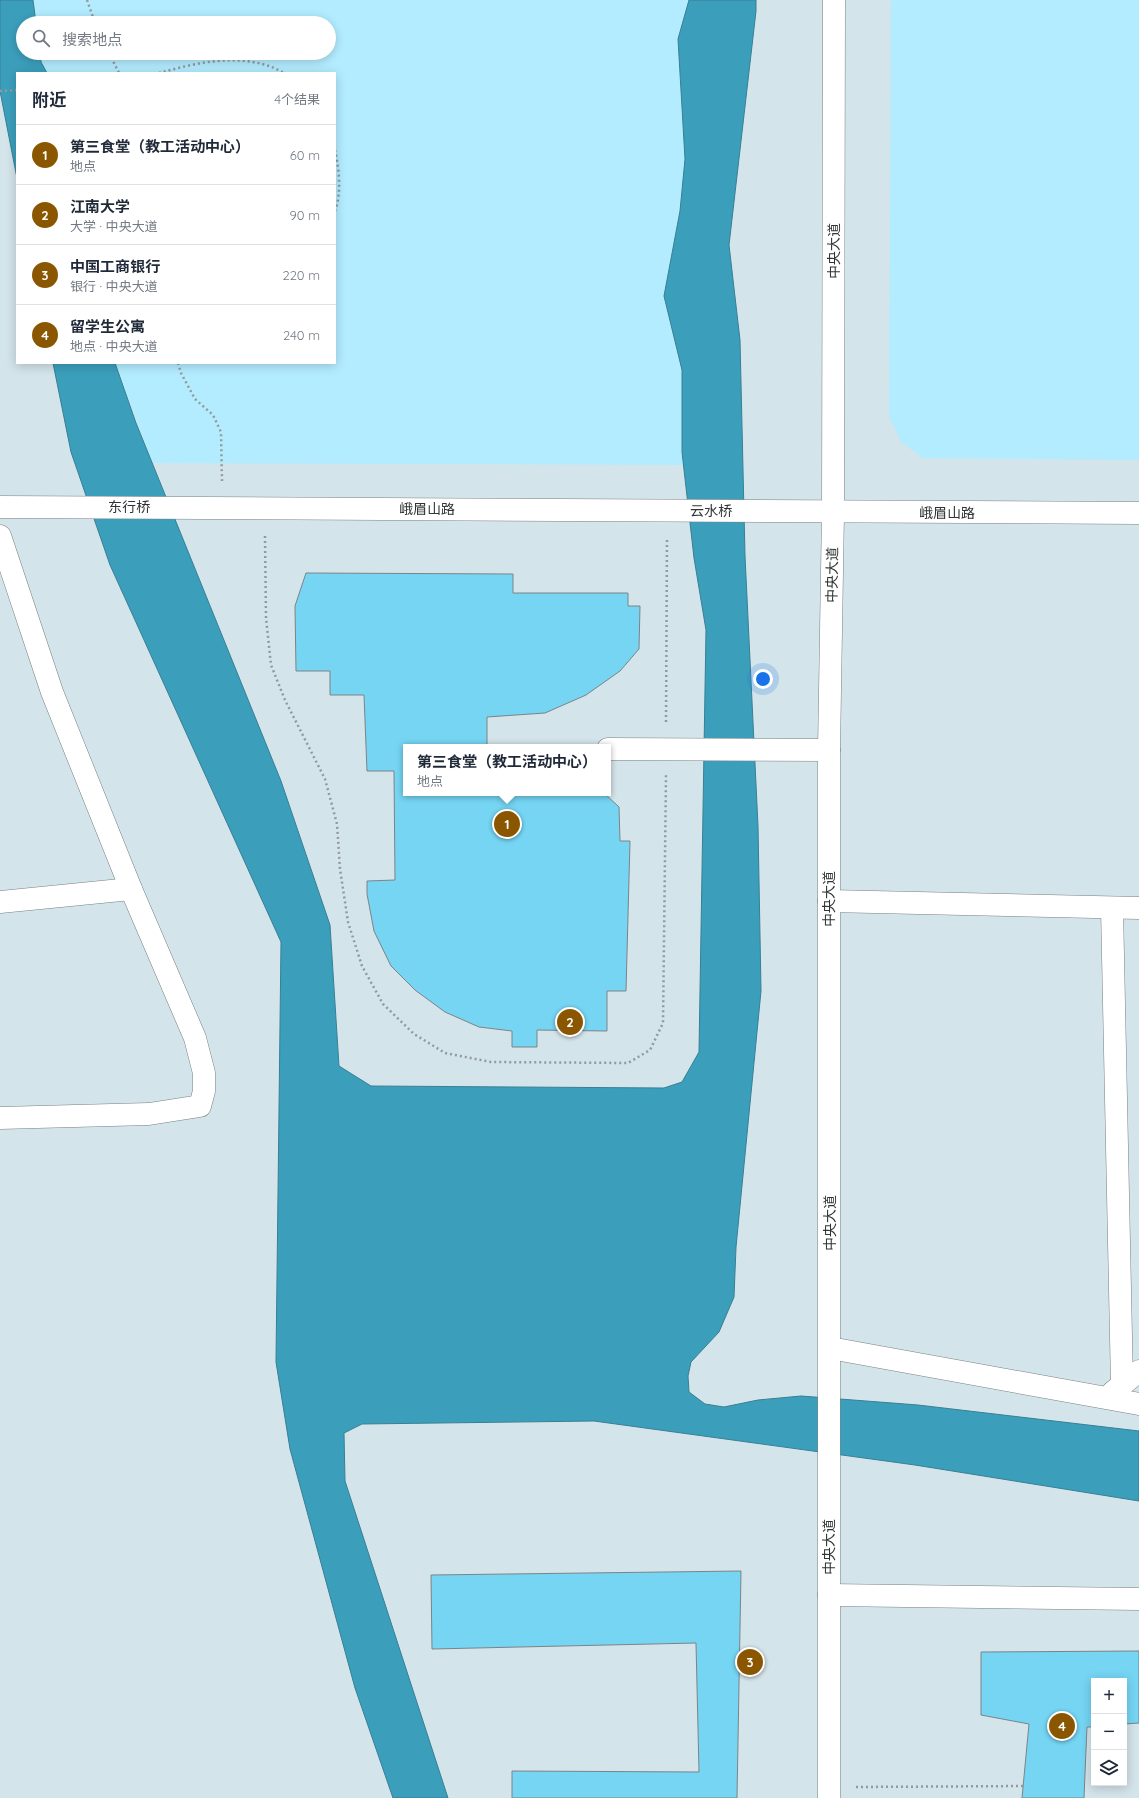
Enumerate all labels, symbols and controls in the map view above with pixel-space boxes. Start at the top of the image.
search box [16,16,336,60]
icon: search [30,27,52,49]
text: 搜索地点 [62,30,122,49]
text: 附近 [32,89,66,110]
text: 4个结果 [274,91,320,107]
text: 第三食堂（教工活动中心） [70,137,250,156]
text: 1 [42,147,48,163]
text: 60 m [290,147,320,163]
text: 地点 [70,158,96,174]
text: 江南大学 [70,197,130,216]
text: 2 [41,207,49,223]
text: 90 m [290,207,320,223]
text: 大学 · 中央大道 [70,218,158,234]
street label: 中央大道 [825,223,843,279]
text: 中国工商银行 [70,257,160,276]
text: 3 [42,267,48,283]
text: 220 m [282,267,320,283]
text: 银行 · 中央大道 [70,278,158,294]
text: 留学生公寓 [70,317,145,336]
text: 4 [41,327,49,343]
text: 240 m [283,327,320,343]
text: 地点 · 中央大道 [70,338,158,354]
street label: 东行桥 [108,498,150,516]
street label: 峨眉山路 [399,500,455,518]
street label: 云水桥 [690,502,732,520]
street label: 峨眉山路 [919,504,975,522]
street label: 中央大道 [823,547,841,603]
your location [753,669,773,689]
popup [403,744,611,796]
text: 第三食堂（教工活动中心） [417,752,597,771]
text: 地点 [417,773,443,789]
pin: 1 [494,809,520,839]
street label: 中央大道 [820,871,838,927]
pin: 2 [557,1007,583,1037]
street label: 中央大道 [821,1195,839,1251]
street label: 中央大道 [820,1519,838,1575]
pin: 3 [737,1647,763,1677]
map controls [1091,1678,1127,1786]
button: + [1091,1678,1127,1714]
pin: 4 [1049,1711,1075,1741]
button: − [1091,1714,1127,1750]
button: layers [1091,1750,1127,1786]

